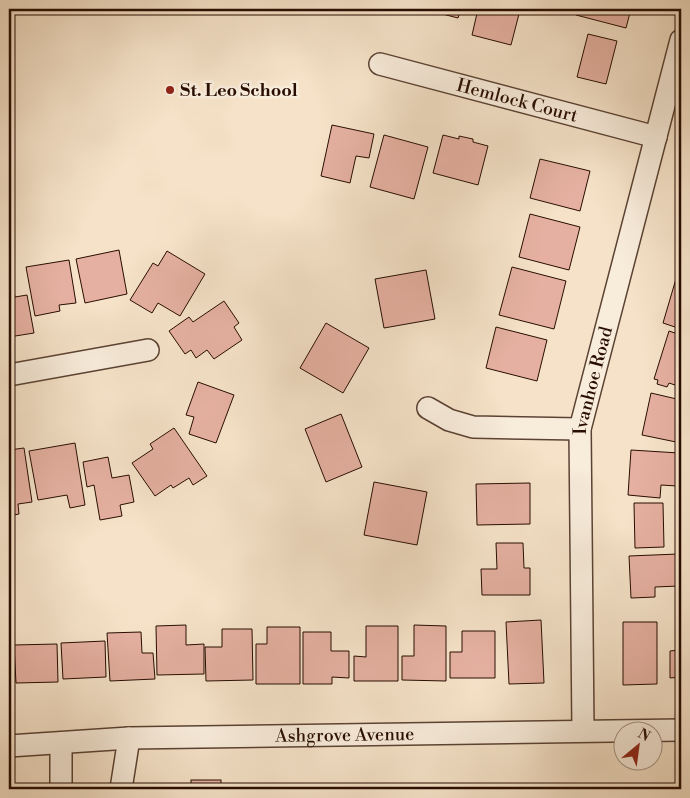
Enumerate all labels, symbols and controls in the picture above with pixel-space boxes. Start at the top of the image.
street label: Hemlock Court [454,73,581,127]
place label: St. Leo School [180,79,298,102]
marker: St. Leo School [164,84,176,96]
street label: Ivanhoe Road [568,323,618,435]
north arrow [612,720,662,770]
street label: Ashgrove Avenue [274,722,414,747]
text: N [635,725,653,746]

